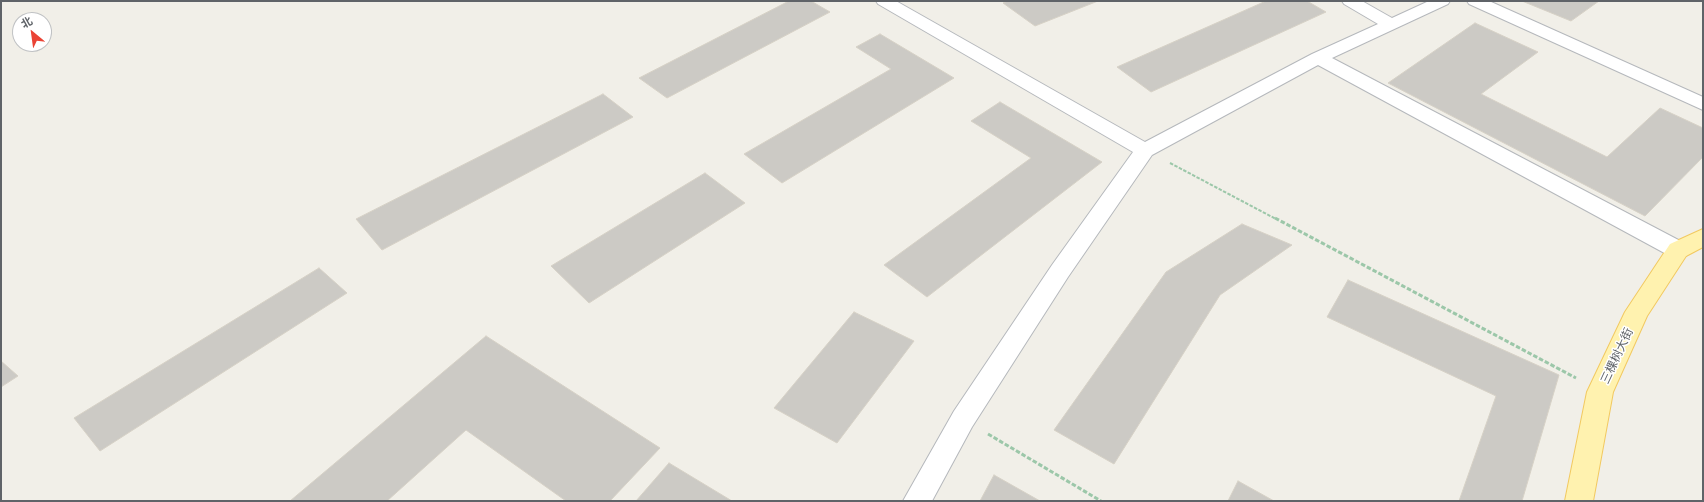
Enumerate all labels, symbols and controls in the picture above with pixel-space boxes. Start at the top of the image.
north arrow [12,12,52,52]
text: 北 [19,14,34,30]
street label: 三棵树大街 [1598,326,1636,386]

